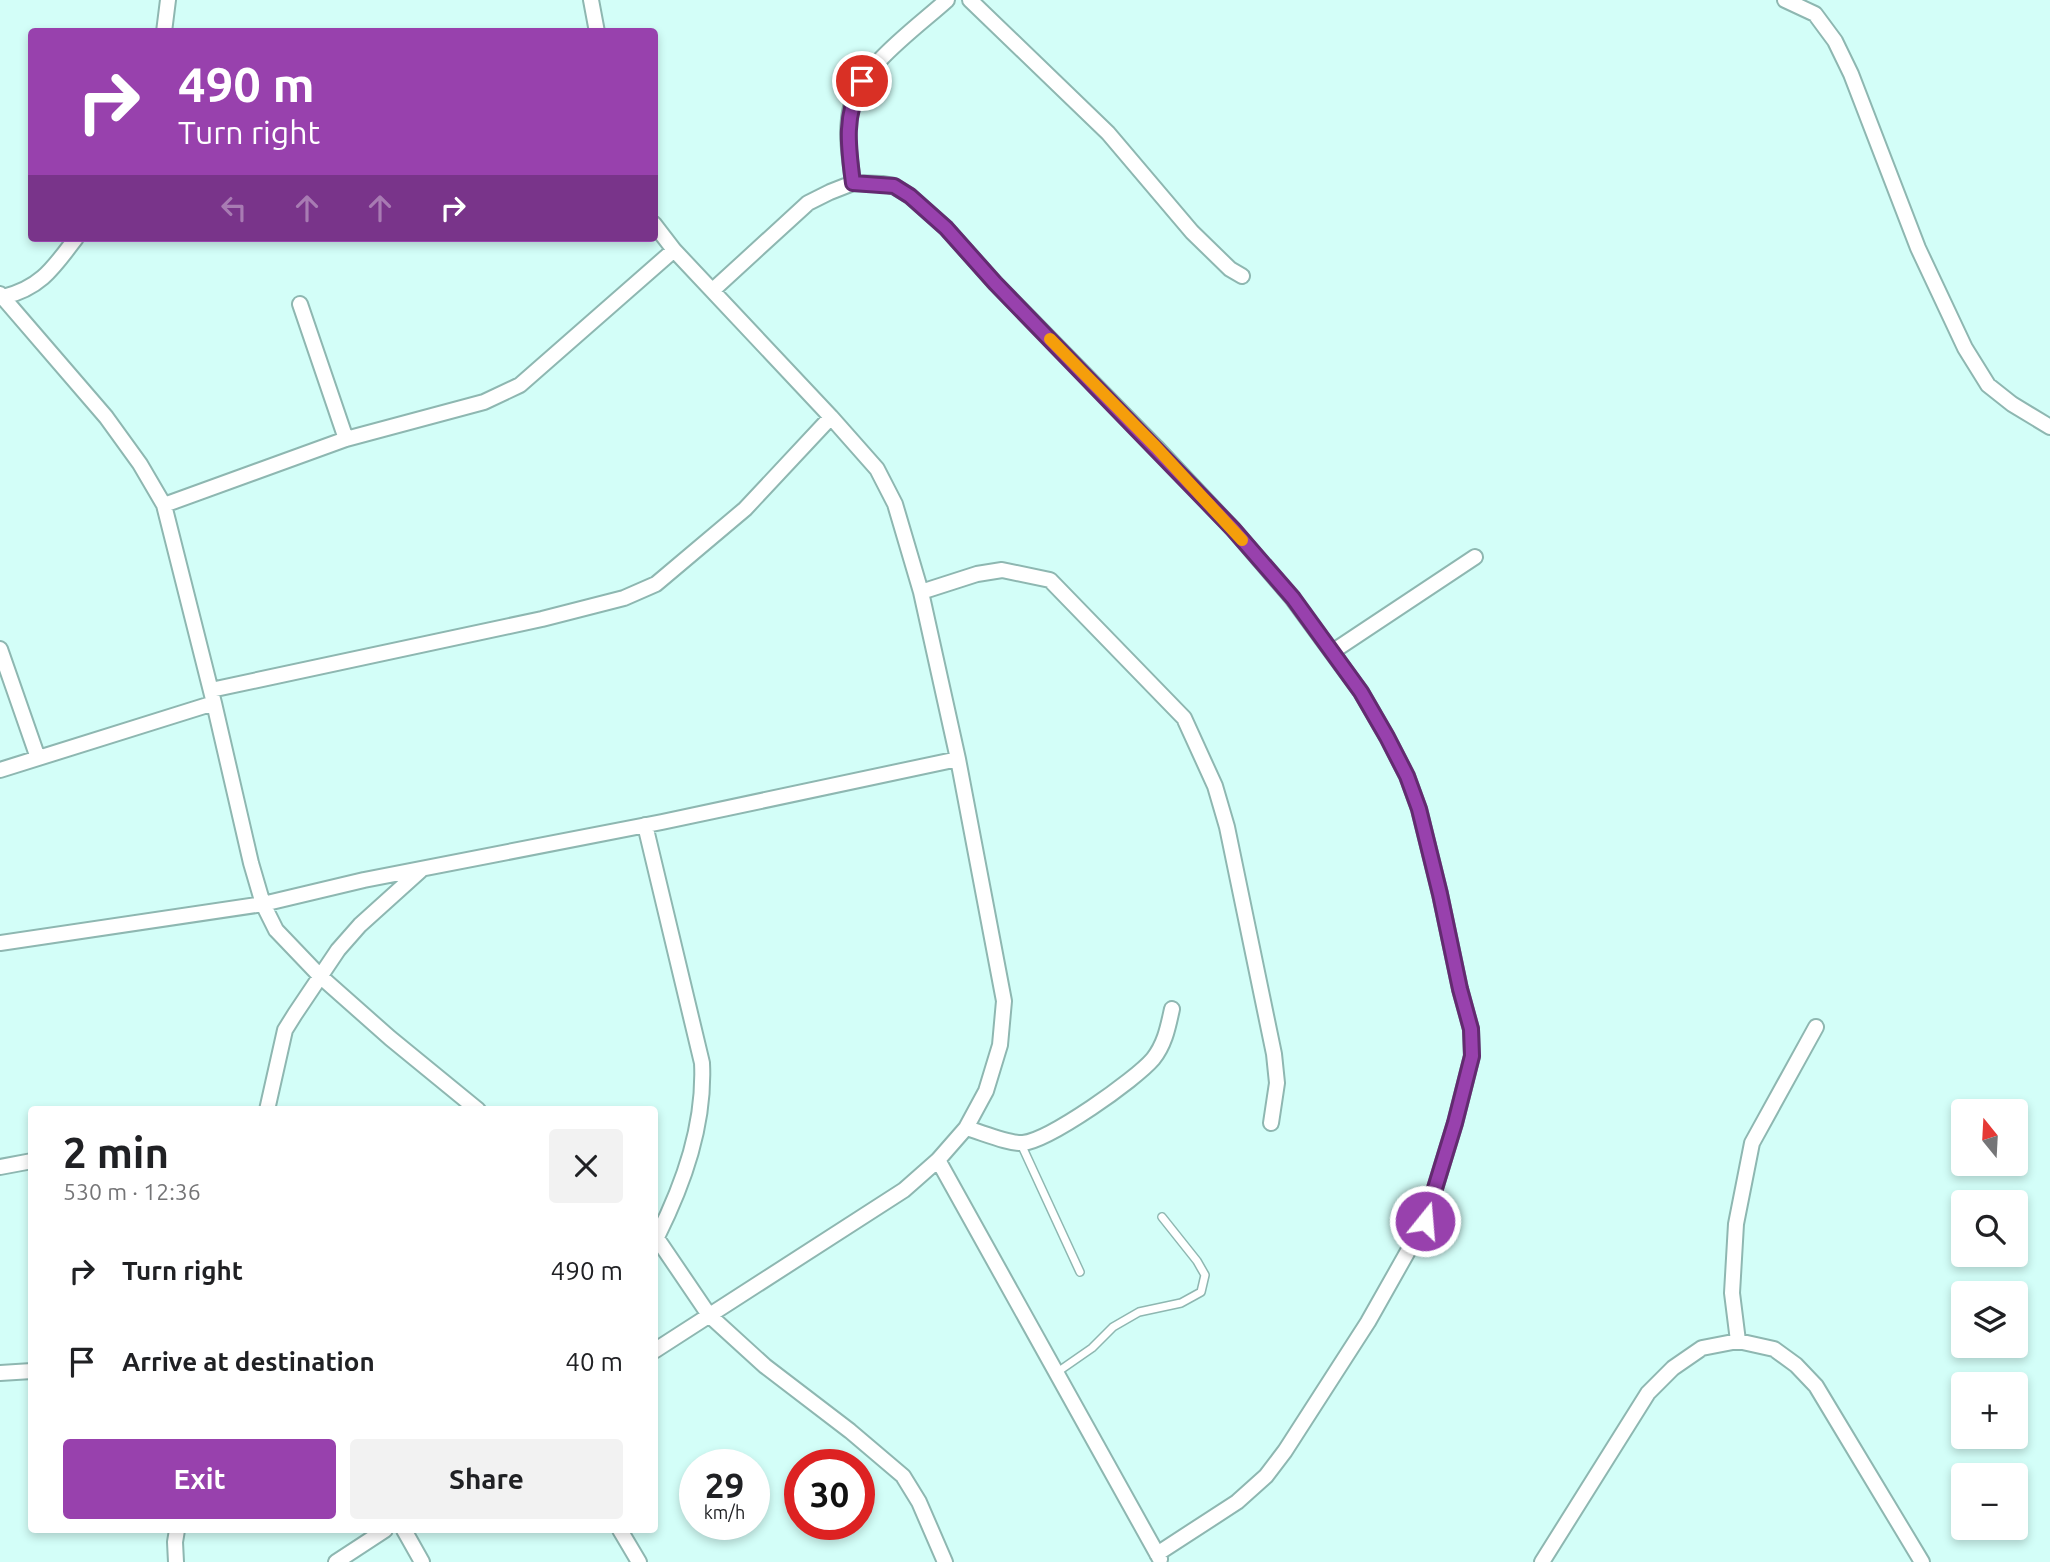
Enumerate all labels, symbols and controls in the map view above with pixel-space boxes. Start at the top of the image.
pin [832,51,892,111]
icon: right [63,56,154,147]
text: 490 m [178,56,315,111]
icon: arrive [843,62,881,100]
text: Turn right [178,114,320,150]
icon: left [215,189,253,227]
icon: ahead [288,189,326,227]
icon: ahead [361,189,399,227]
icon: right [434,189,472,227]
north arrow [1951,1099,2028,1176]
map controls [1951,1099,2028,1540]
text: 2 min [63,1129,169,1176]
button: close [549,1129,623,1203]
text: 530 m · 12:36 [63,1179,201,1204]
position arrow [1388,1184,1462,1258]
button: search [1951,1190,2028,1267]
icon: right [63,1252,101,1290]
text: Turn right [122,1256,243,1285]
text: 490 m [551,1256,623,1285]
button: layers [1951,1281,2028,1358]
icon: arrive [63,1343,101,1381]
text: Arrive at destination [122,1347,375,1376]
text: 40 m [565,1347,623,1376]
button: + [1951,1372,2028,1449]
button: Exit [63,1439,336,1519]
button: Share [350,1439,623,1519]
speed limit sign: 30 [784,1449,875,1540]
button: − [1951,1463,2028,1540]
text: 29 [705,1465,744,1505]
text: km/h [704,1502,745,1522]

